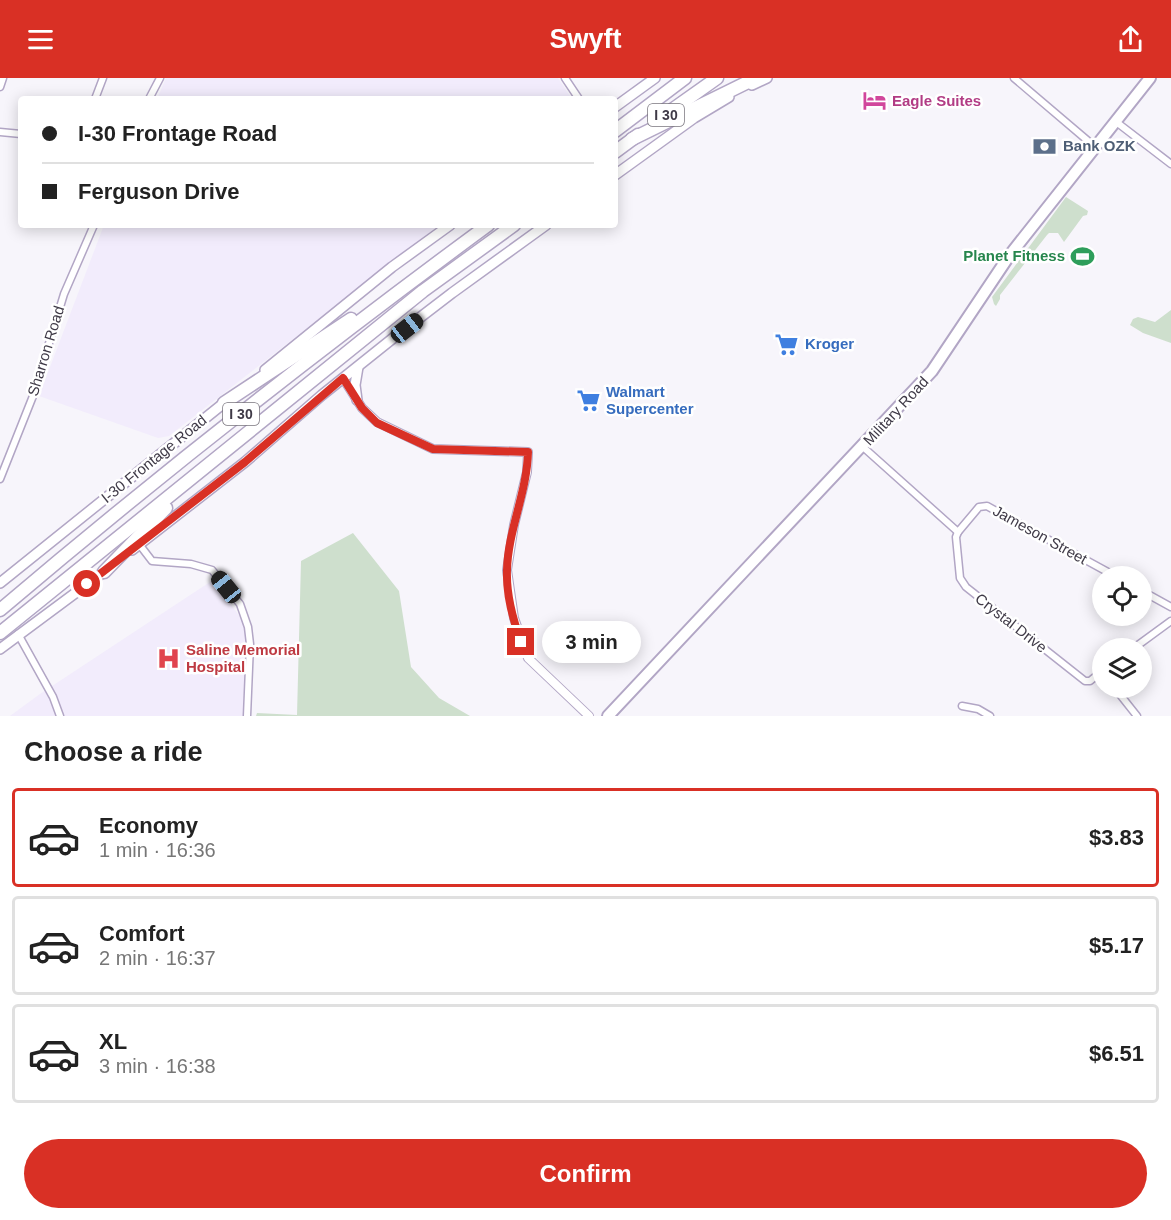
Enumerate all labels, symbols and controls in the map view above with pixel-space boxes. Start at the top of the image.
icon: menu [24,23,57,56]
icon: share [1114,23,1147,56]
text: Swyft [549,24,622,54]
hotel icon: Eagle Suites [861,88,887,114]
place label: Eagle Suites [892,92,981,109]
road number: I 30 [648,104,684,126]
text: I-30 Frontage Road [78,121,277,146]
bank icon: Bank OZK [1032,133,1058,159]
place label: Bank OZK [1063,137,1136,154]
text: Ferguson Drive [78,179,239,204]
sports icon: Planet Fitness [1070,243,1096,269]
place label: Planet Fitness [963,247,1065,264]
street label: Sharron Road [24,304,67,398]
car [387,310,427,346]
supermarket icon: Kroger [774,331,800,357]
place label: Kroger [805,335,854,352]
street label: Military Road [860,373,932,448]
place label: Walmart Supercenter [606,383,694,417]
supermarket icon: Walmart Supercenter [575,388,601,414]
road number: I 30 [223,403,259,425]
street label: I-30 Frontage Road [98,411,210,506]
street label: Jameson Street [990,502,1091,568]
map controls [1092,566,1152,698]
button: locate [1092,566,1152,626]
car [208,567,244,607]
route start [73,570,100,597]
street label: Crystal Drive [972,589,1050,656]
callout: 3 min [542,621,641,663]
route end [507,628,534,655]
text: 3 min [565,631,618,653]
button: layers [1092,638,1152,698]
place label: Saline Memorial Hospital [186,641,300,675]
hospital icon: Saline Memorial Hospital [155,646,181,672]
text: Choose a ride [24,737,203,767]
icon: car [27,811,81,865]
text: Economy [99,813,198,838]
text: $3.83 [1089,825,1144,850]
text: 1 min · 16:36 [99,839,216,861]
icon: car [27,919,81,973]
text: Comfort [99,921,185,946]
text: $5.17 [1089,933,1144,958]
text: 2 min · 16:37 [99,947,216,969]
icon: car [27,1027,81,1081]
text: XL [99,1029,127,1054]
text: $6.51 [1089,1041,1144,1066]
text: 3 min · 16:38 [99,1055,216,1077]
button: Confirm [24,1139,1147,1208]

